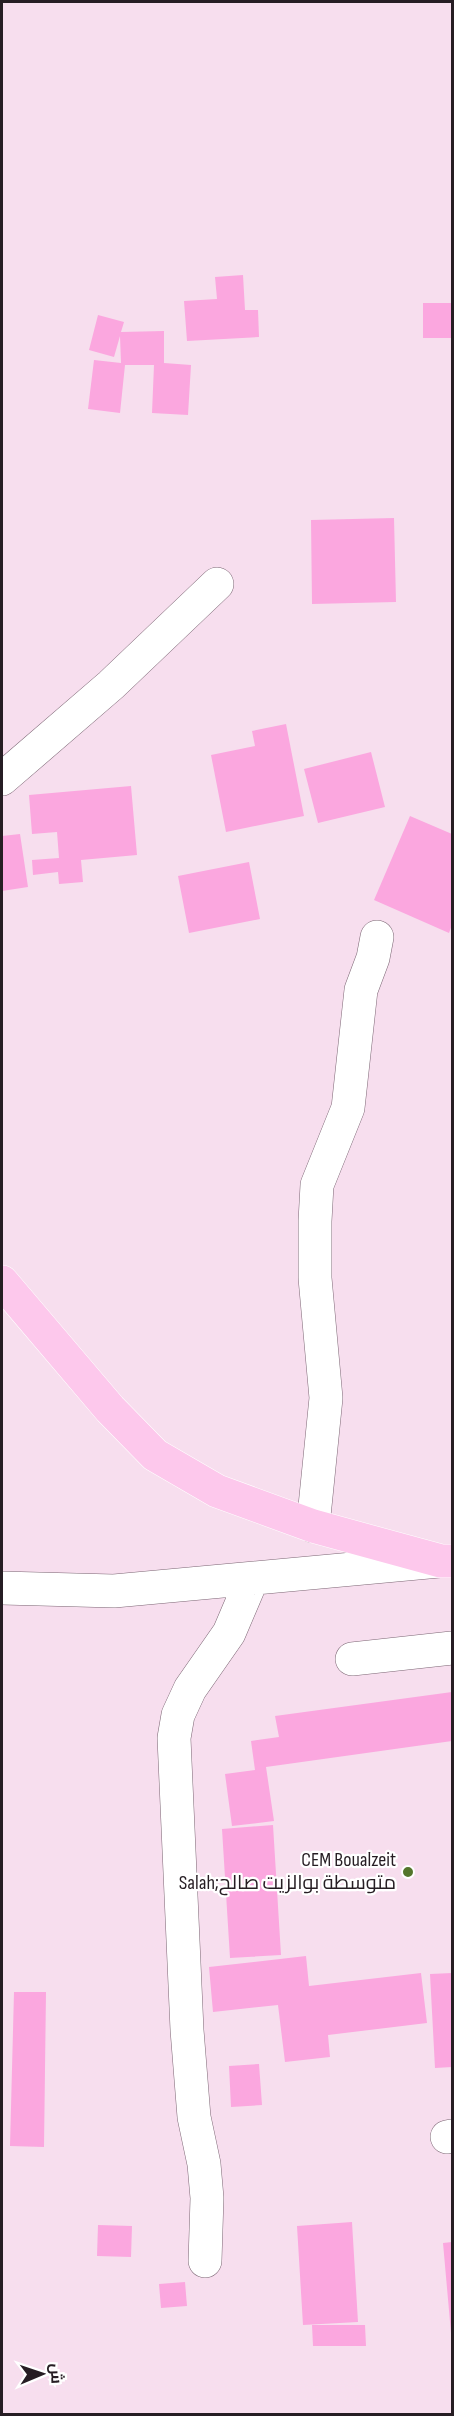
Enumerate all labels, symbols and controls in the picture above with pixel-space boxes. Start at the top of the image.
place label: CEM Boualzeit Salah;متوسطة بوالزيت صالح [179,1848,396,1896]
marker: CEM Boualzeit Salah;متوسطة بوالزيت صالح [401,1865,415,1879]
north arrow [12,2344,72,2404]
text: ش [46,2363,65,2384]

